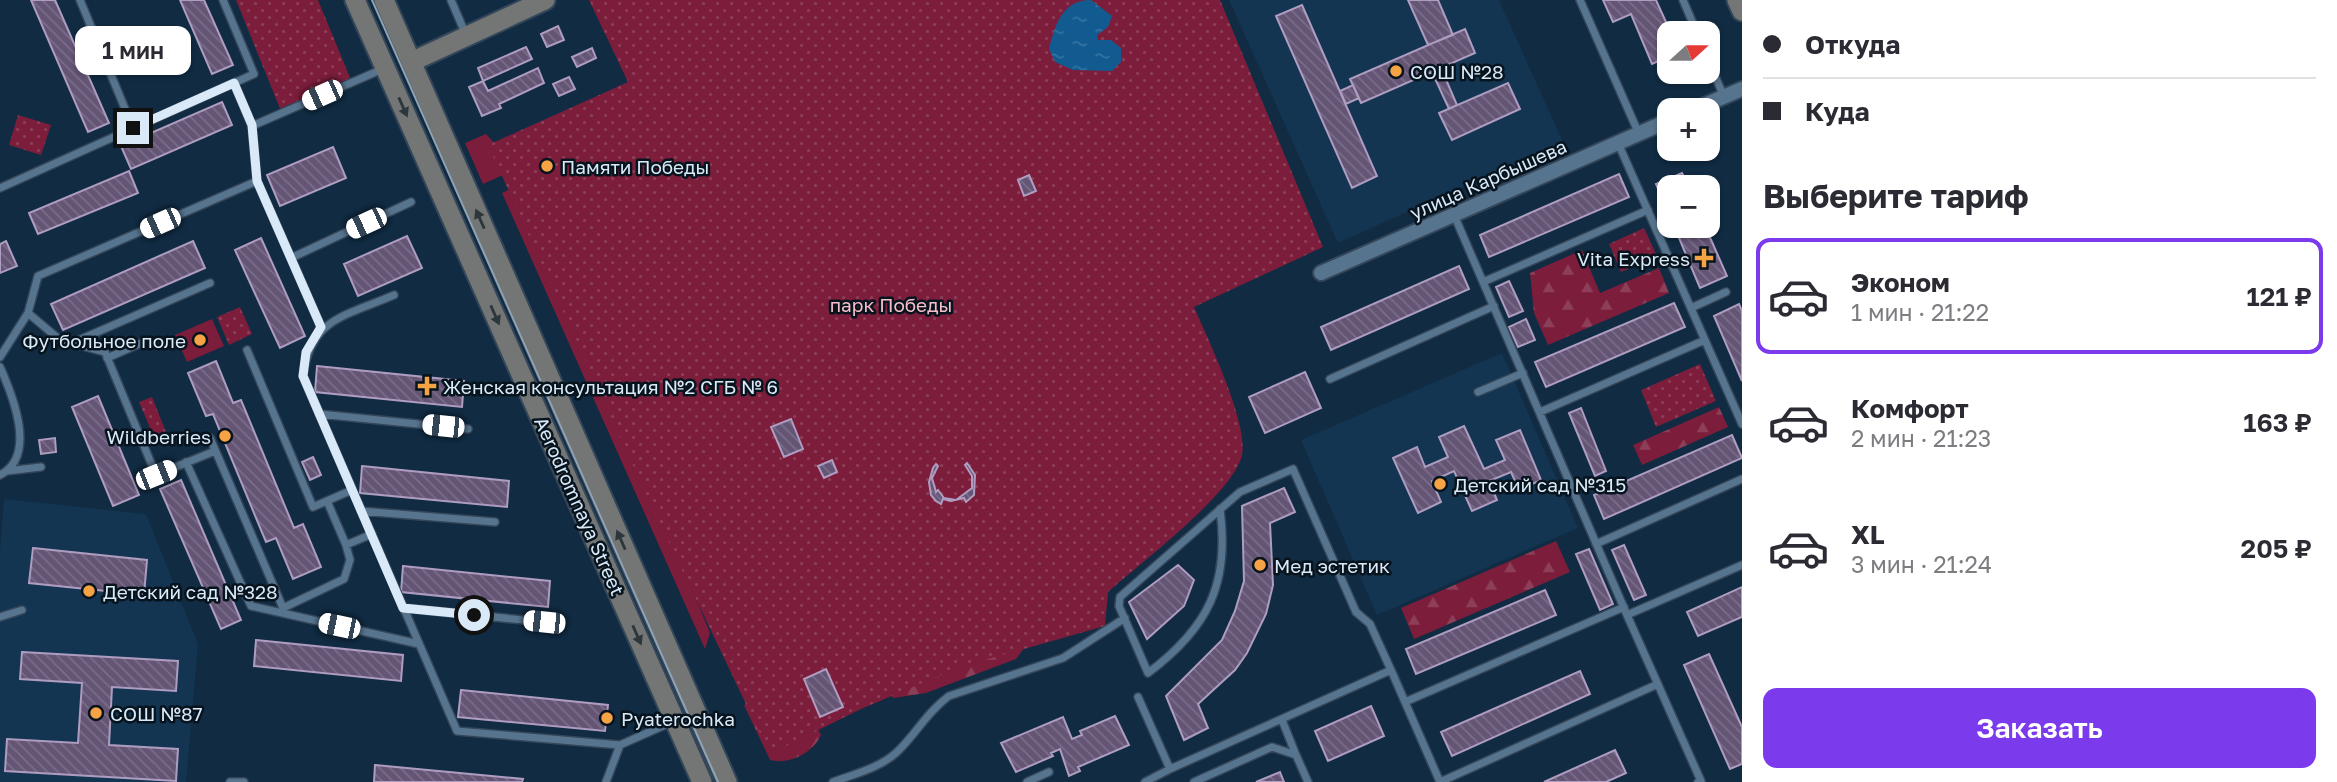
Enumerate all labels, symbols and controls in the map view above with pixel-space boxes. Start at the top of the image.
north arrow [1657,21,1720,84]
map controls [1657,21,1720,238]
callout: 1 мин [75,26,191,76]
text: Откуда [1805,29,1900,60]
text: 1 мин [102,36,164,64]
place label: СОШ №28 [1410,60,1504,83]
marker: СОШ №28 [1388,63,1404,79]
car [299,77,346,113]
text: Куда [1805,96,1870,127]
one-way arrow [397,97,409,117]
button: + [1657,98,1720,161]
route end [117,112,149,144]
street label: улица Карбышева [1406,134,1570,224]
place label: Памяти Победы [561,155,709,178]
marker: Памяти Победы [539,158,555,174]
button: − [1657,175,1720,238]
text: Выберите тариф [1763,177,2029,215]
car [137,205,184,241]
car [343,205,390,241]
one-way arrow [474,209,485,230]
place label: Vita Express [1577,247,1690,270]
marker: Vita Express [1696,250,1712,266]
icon: car [1767,265,1830,328]
text: Эконом [1851,267,1950,298]
text: 121 ₽ [2247,281,2312,312]
park label: парк Победы [830,293,952,316]
text: 1 мин · 21:22 [1851,298,1989,326]
one-way arrow [489,305,501,325]
place label: Футбольное поле [22,329,186,352]
marker: Футбольное поле [192,332,208,348]
place label: Женская консультация №2 СГБ № 6 [443,375,778,398]
marker: Женская консультация №2 СГБ № 6 [417,376,437,396]
icon: car [1767,391,1830,454]
text: Комфорт [1851,393,1969,424]
text: 163 ₽ [2243,407,2312,438]
car [422,413,465,439]
street label: Aerodromnaya Street [530,413,630,599]
text: 2 мин · 21:23 [1851,424,1991,452]
place label: Wildberries [106,425,211,448]
marker: Wildberries [217,428,233,444]
car [133,457,180,493]
place label: Детский сад №315 [1454,473,1626,496]
marker: Детский сад №315 [1432,476,1448,492]
icon: car [1767,517,1830,580]
text: XL [1851,519,1885,550]
one-way arrow [615,530,627,550]
text: 205 ₽ [2241,533,2312,564]
text: 3 мин · 21:24 [1851,550,1992,578]
place label: Мед эстетик [1274,554,1390,577]
marker: Мед эстетик [1252,557,1268,573]
place label: Детский сад №328 [103,580,278,603]
marker: Детский сад №328 [81,583,97,599]
route start [458,599,490,631]
car [523,609,566,635]
car [317,611,362,641]
one-way arrow [631,625,643,645]
button: Заказать [1763,688,2316,768]
place label: СОШ №87 [110,702,203,725]
marker: СОШ №87 [88,705,104,721]
place label: Pyaterochka [621,707,735,730]
marker: Pyaterochka [599,710,615,726]

